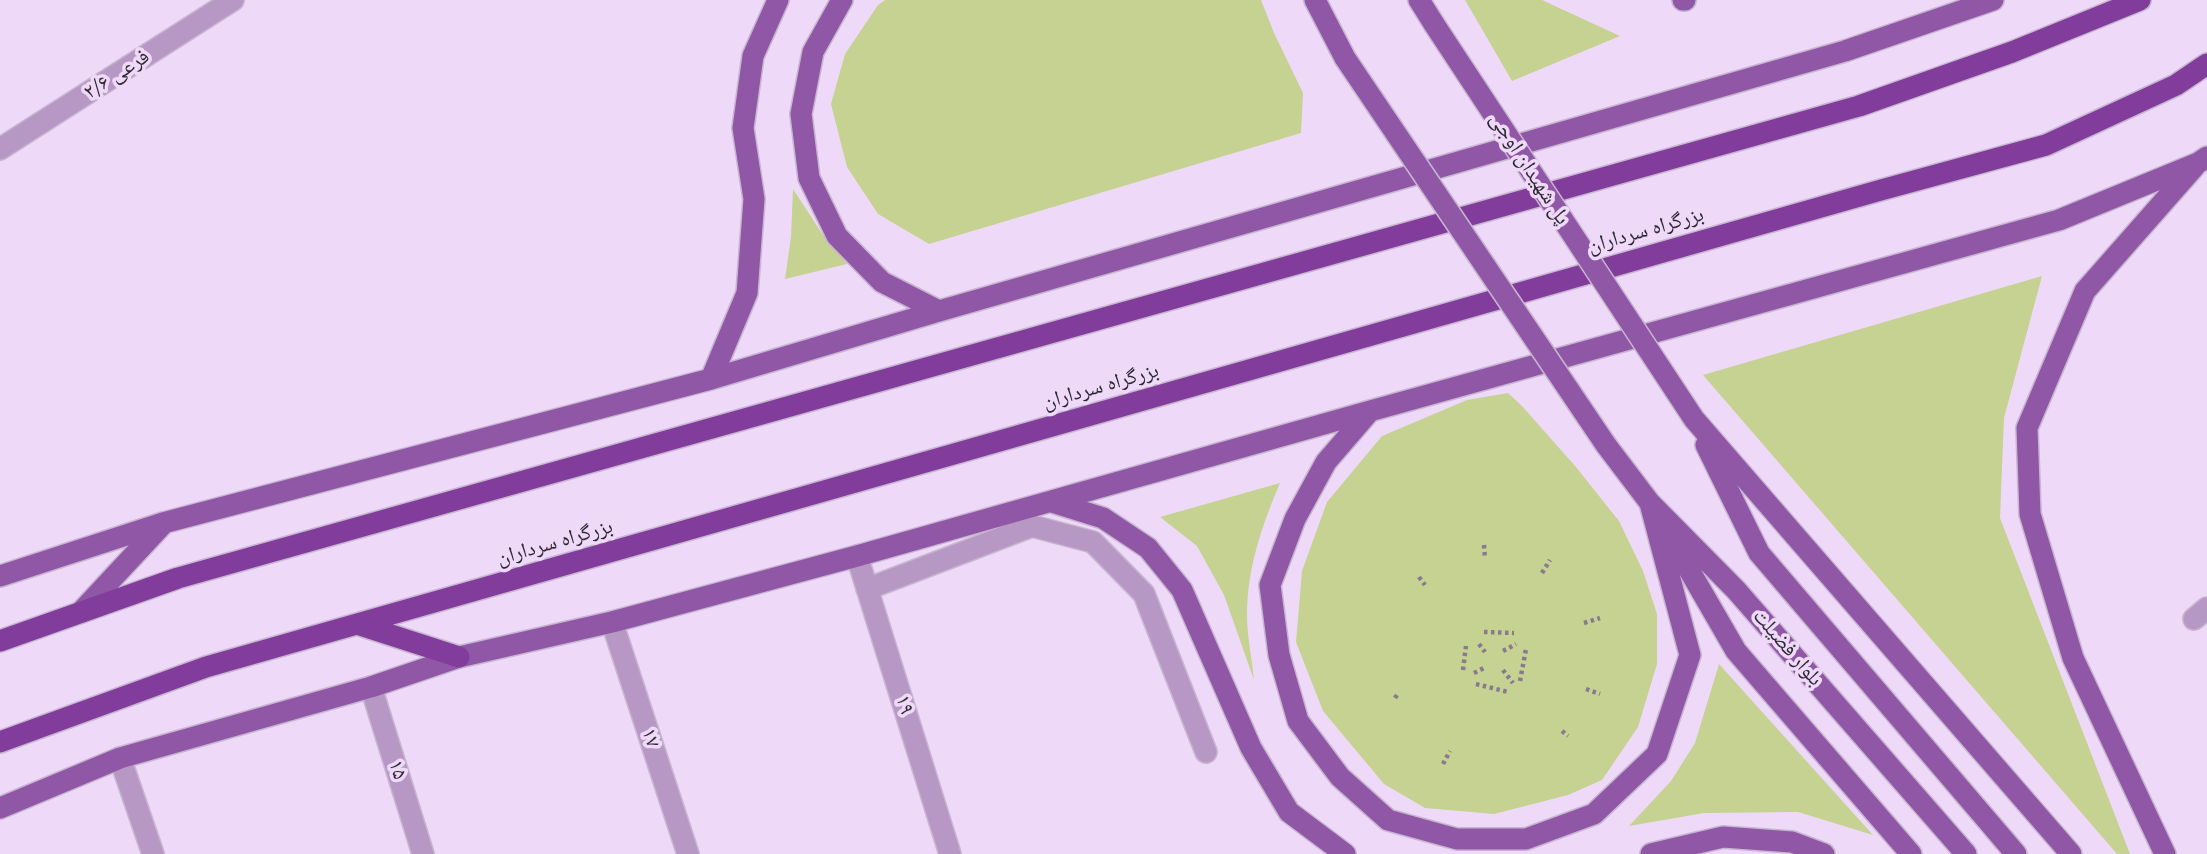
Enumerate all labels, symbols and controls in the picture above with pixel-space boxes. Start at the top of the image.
street label: فرعی ۲/۶ [80,45,154,105]
street label: پل شهیدان اوجی [1483,108,1575,230]
street label: بزرگراه سرداران [1585,202,1707,260]
street label: بزرگراه سرداران [1040,358,1162,416]
street label: بزرگراه سرداران [494,514,616,572]
street label: بلوار فضیلت [1747,604,1827,692]
street label: ۱۹ [889,692,919,718]
street label: ۱۷ [635,725,665,751]
street label: ۱۵ [382,757,412,783]

